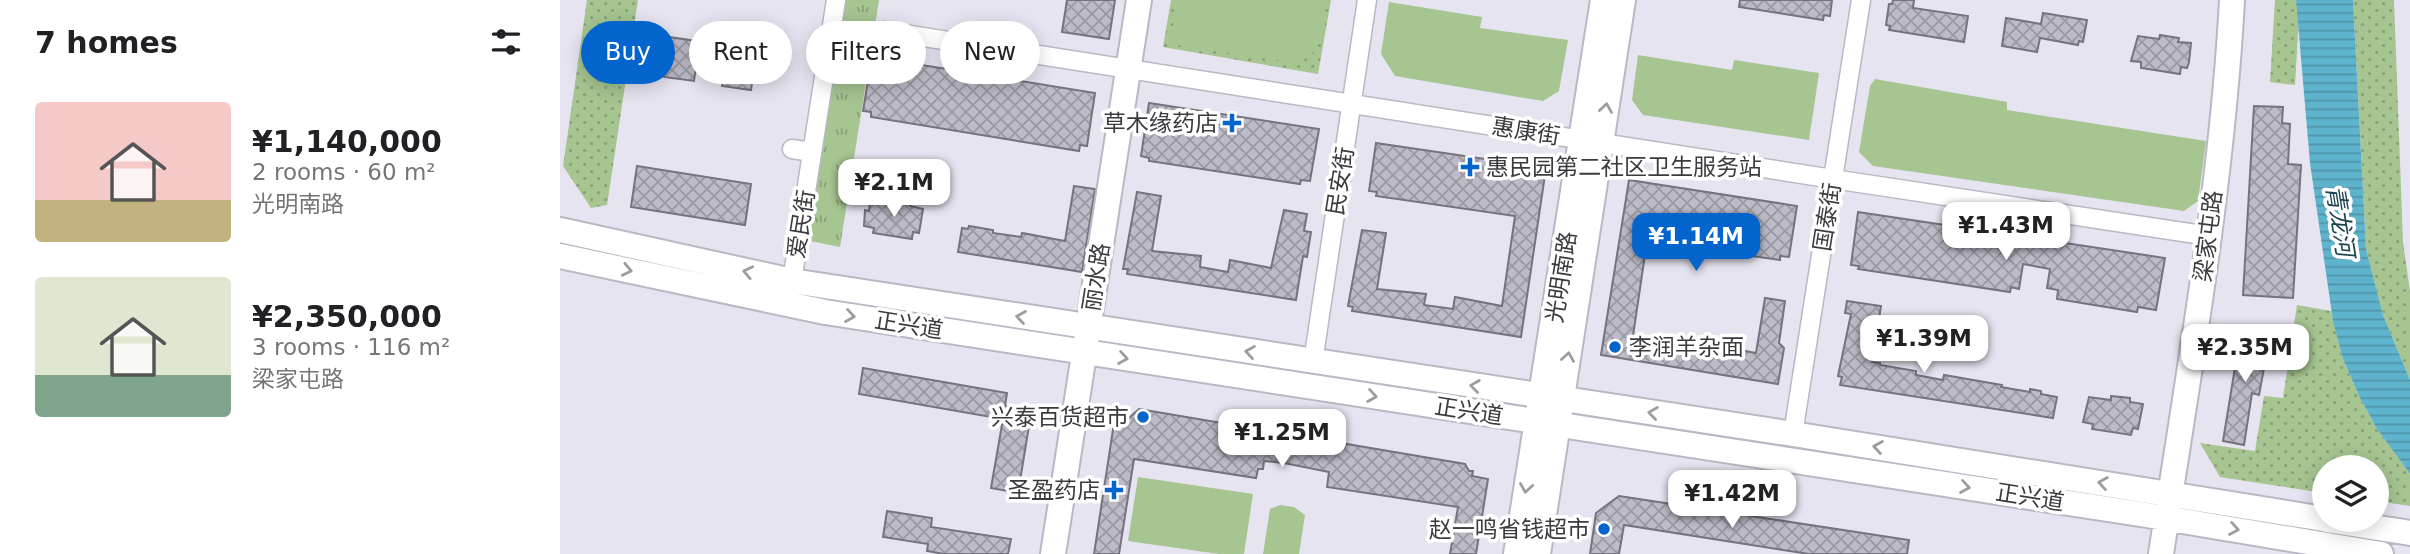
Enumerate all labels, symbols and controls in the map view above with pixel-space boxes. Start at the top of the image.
chip: Buy [581,21,675,84]
chip: Rent [689,21,792,84]
chip: Filters [806,21,926,84]
chip: New [940,21,1040,84]
icon: filters [487,23,525,61]
text: 7 homes [35,25,178,60]
one-way arrow [1598,102,1613,114]
place label: 草木缘药店 [1103,110,1218,136]
street label: 惠康街 [1490,113,1562,149]
marker: 草木缘药店 [1224,115,1240,131]
text: ¥1,140,000 [252,124,442,159]
icon: home [91,130,175,214]
street label: 民安街 [1322,145,1358,217]
place label: 惠民园第二社区卫生服务站 [1486,154,1762,180]
marker: 惠民园第二社区卫生服务站 [1460,157,1480,177]
text: 2 rooms · 60 m² [252,159,436,185]
pin: ¥2.1M [845,160,943,219]
text: ¥2.1M [854,169,934,195]
street label: 国泰街 [1809,181,1845,253]
water label: 青龙河 [2321,183,2360,263]
street label: 爱民街 [783,188,819,260]
street label: 梁家屯路 [2189,189,2227,283]
text: 光明南路 [252,191,344,217]
pin: ¥1.43M [1949,202,2063,262]
text: ¥1.43M [1958,212,2054,238]
pin: ¥1.14M [1639,214,1753,273]
text: ¥1.14M [1648,223,1744,249]
street label: 光明南路 [1541,230,1581,324]
street label: 丽水路 [1078,241,1114,313]
one-way arrow [621,261,633,276]
one-way arrow [742,265,754,280]
text: ¥2,350,000 [252,299,442,334]
icon: home [91,305,175,389]
street label: 正兴道 [873,307,945,343]
one-way arrow [844,308,855,323]
one-way arrow [1015,310,1027,325]
pin: ¥1.39M [1867,316,1981,375]
pin: ¥2.35M [2188,324,2302,384]
text: ¥1.39M [1876,325,1972,351]
text: 3 rooms · 116 m² [252,334,450,360]
place label: 李润羊杂面 [1629,334,1744,360]
text: ¥2.35M [2197,334,2293,360]
marker: 李润羊杂面 [1607,339,1623,355]
one-way arrow [1244,345,1256,360]
one-way arrow [1117,350,1129,365]
one-way arrow [1561,351,1576,363]
text: 梁家屯路 [252,366,344,392]
one-way arrow [1469,378,1481,393]
one-way arrow [1366,388,1378,403]
street label: 正兴道 [1433,393,1505,429]
place label: 兴泰百货超市 [991,404,1129,430]
one-way arrow [1647,406,1659,421]
marker: 兴泰百货超市 [1135,409,1151,425]
pin: ¥1.25M [1225,410,1339,469]
text: ¥1.25M [1234,419,1330,445]
one-way arrow [1872,440,1884,455]
map controls [2312,455,2389,532]
button: layers [2312,455,2389,532]
pin: ¥1.42M [1675,470,1789,530]
one-way arrow [2097,476,2109,491]
place label: 圣盈药店 [1008,477,1100,503]
one-way arrow [1959,479,1971,494]
street label: 正兴道 [1994,479,2066,515]
text: ¥1.42M [1684,480,1780,506]
marker: 圣盈药店 [1106,482,1122,498]
one-way arrow [1519,482,1534,493]
place label: 赵一鸣省钱超市 [1429,516,1590,542]
marker: 赵一鸣省钱超市 [1596,521,1612,537]
one-way arrow [2228,521,2240,536]

